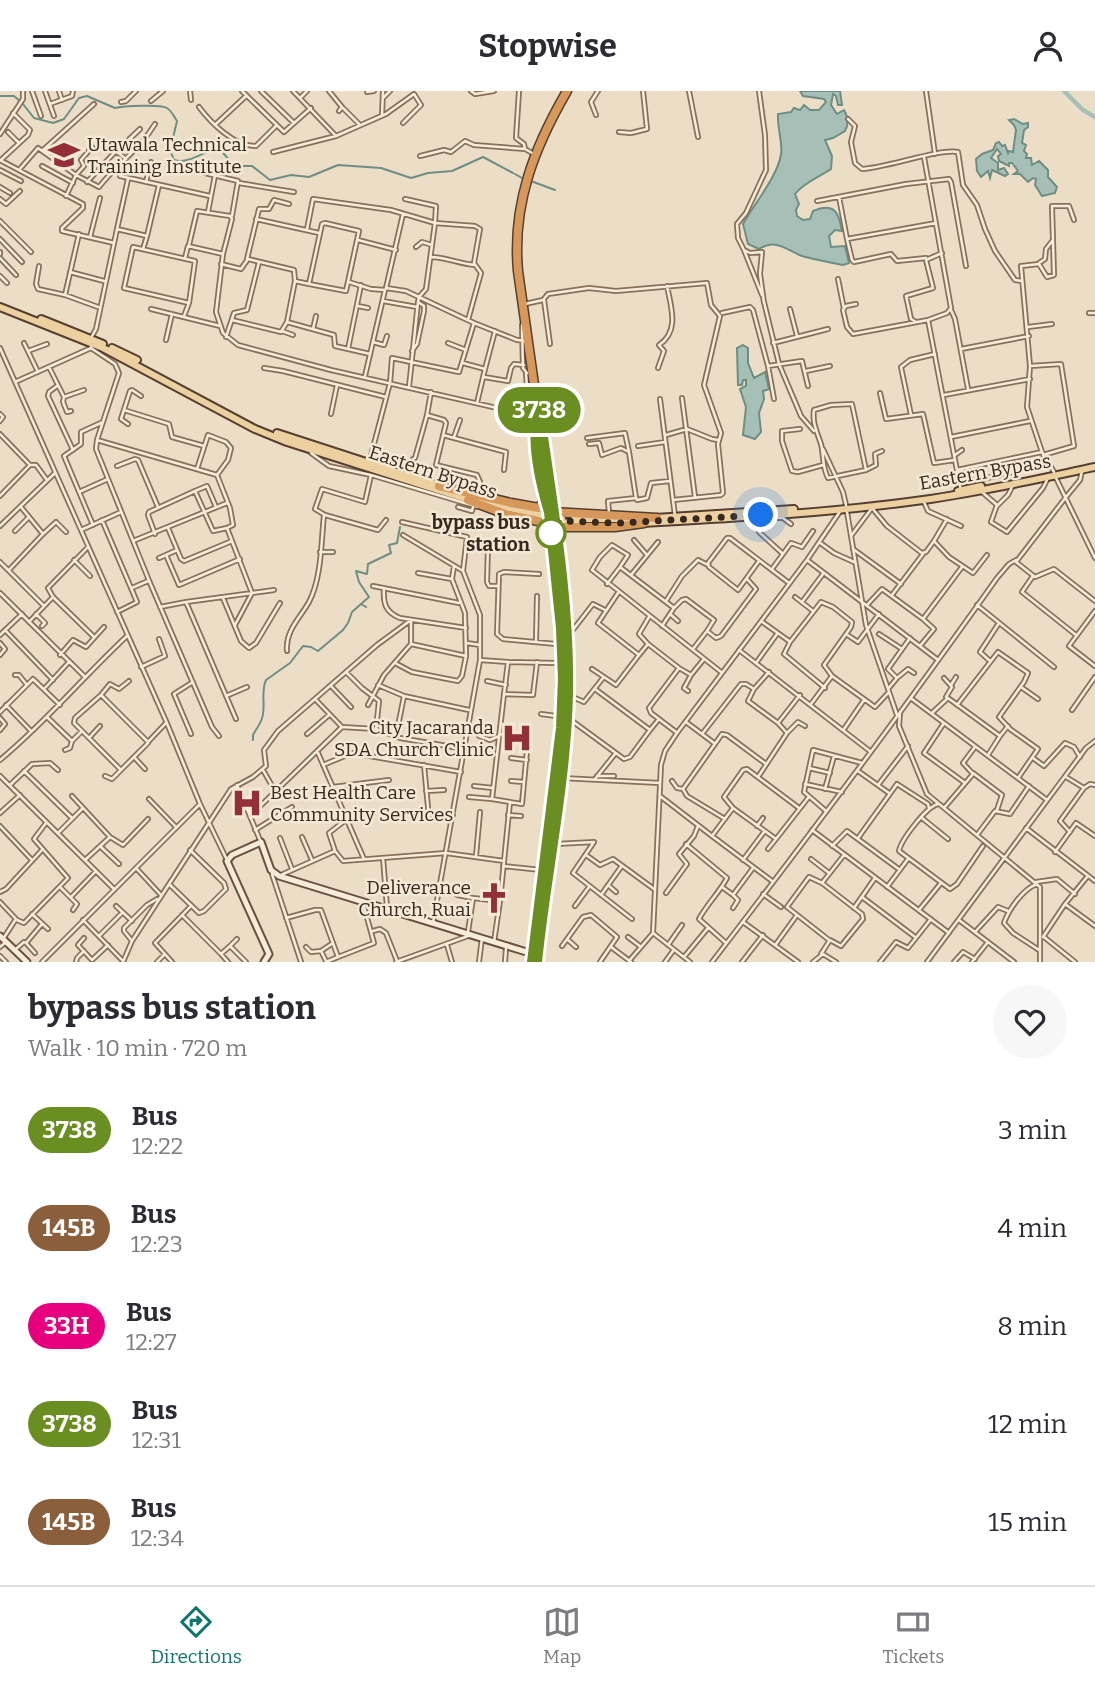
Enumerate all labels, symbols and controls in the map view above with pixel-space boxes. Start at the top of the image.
icon: menu [28,27,66,65]
text: Stopwise [478,27,617,65]
icon: person [1029,27,1067,65]
place label: Utawala Technical Training Institute [87,133,247,178]
school or university icon: Utawala Technical Training Institute [47,138,81,172]
line badge: 3738 [490,387,588,433]
text: 3738 [512,396,566,424]
street label: Eastern Bypass [366,440,500,504]
street label: Eastern Bypass [917,449,1053,495]
your location [743,497,778,532]
place label: bypass bus station [432,511,531,556]
marker: bypass bus station [536,518,566,548]
place label: City Jacaranda SDA Church Clinic [334,716,495,761]
hospital icon: City Jacaranda SDA Church Clinic [500,721,534,755]
place label: Best Health Care Community Services [270,781,453,826]
hospital icon: Best Health Care Community Services [230,786,264,820]
place label: Deliverance Church, Ruai [358,876,471,921]
church icon: Deliverance Church, Ruai [477,881,511,915]
button: heart [993,985,1067,1059]
text: bypass bus station [28,988,316,1028]
text: Walk · 10 min · 720 m [28,1034,247,1062]
text: Bus [132,1101,178,1132]
text: 3 min [998,1115,1067,1146]
text: 3738 [42,1116,97,1144]
text: 12:22 [132,1132,183,1160]
text: Bus [131,1199,177,1230]
text: 4 min [998,1213,1067,1244]
text: 145B [42,1214,96,1242]
text: 12:23 [131,1230,183,1258]
text: Bus [126,1297,172,1328]
text: 8 min [997,1311,1067,1342]
text: 33H [44,1312,89,1340]
text: 12:27 [126,1328,177,1356]
text: Bus [132,1395,178,1426]
text: 12 min [988,1409,1067,1440]
text: 3738 [42,1410,97,1438]
text: 12:31 [132,1426,181,1454]
text: Bus [131,1493,177,1524]
text: 15 min [988,1507,1067,1538]
text: 145B [42,1508,96,1536]
text: 12:34 [131,1524,184,1552]
tab: Directions [151,1603,242,1668]
tab: Map [543,1603,581,1668]
tab: Tickets [882,1603,944,1668]

